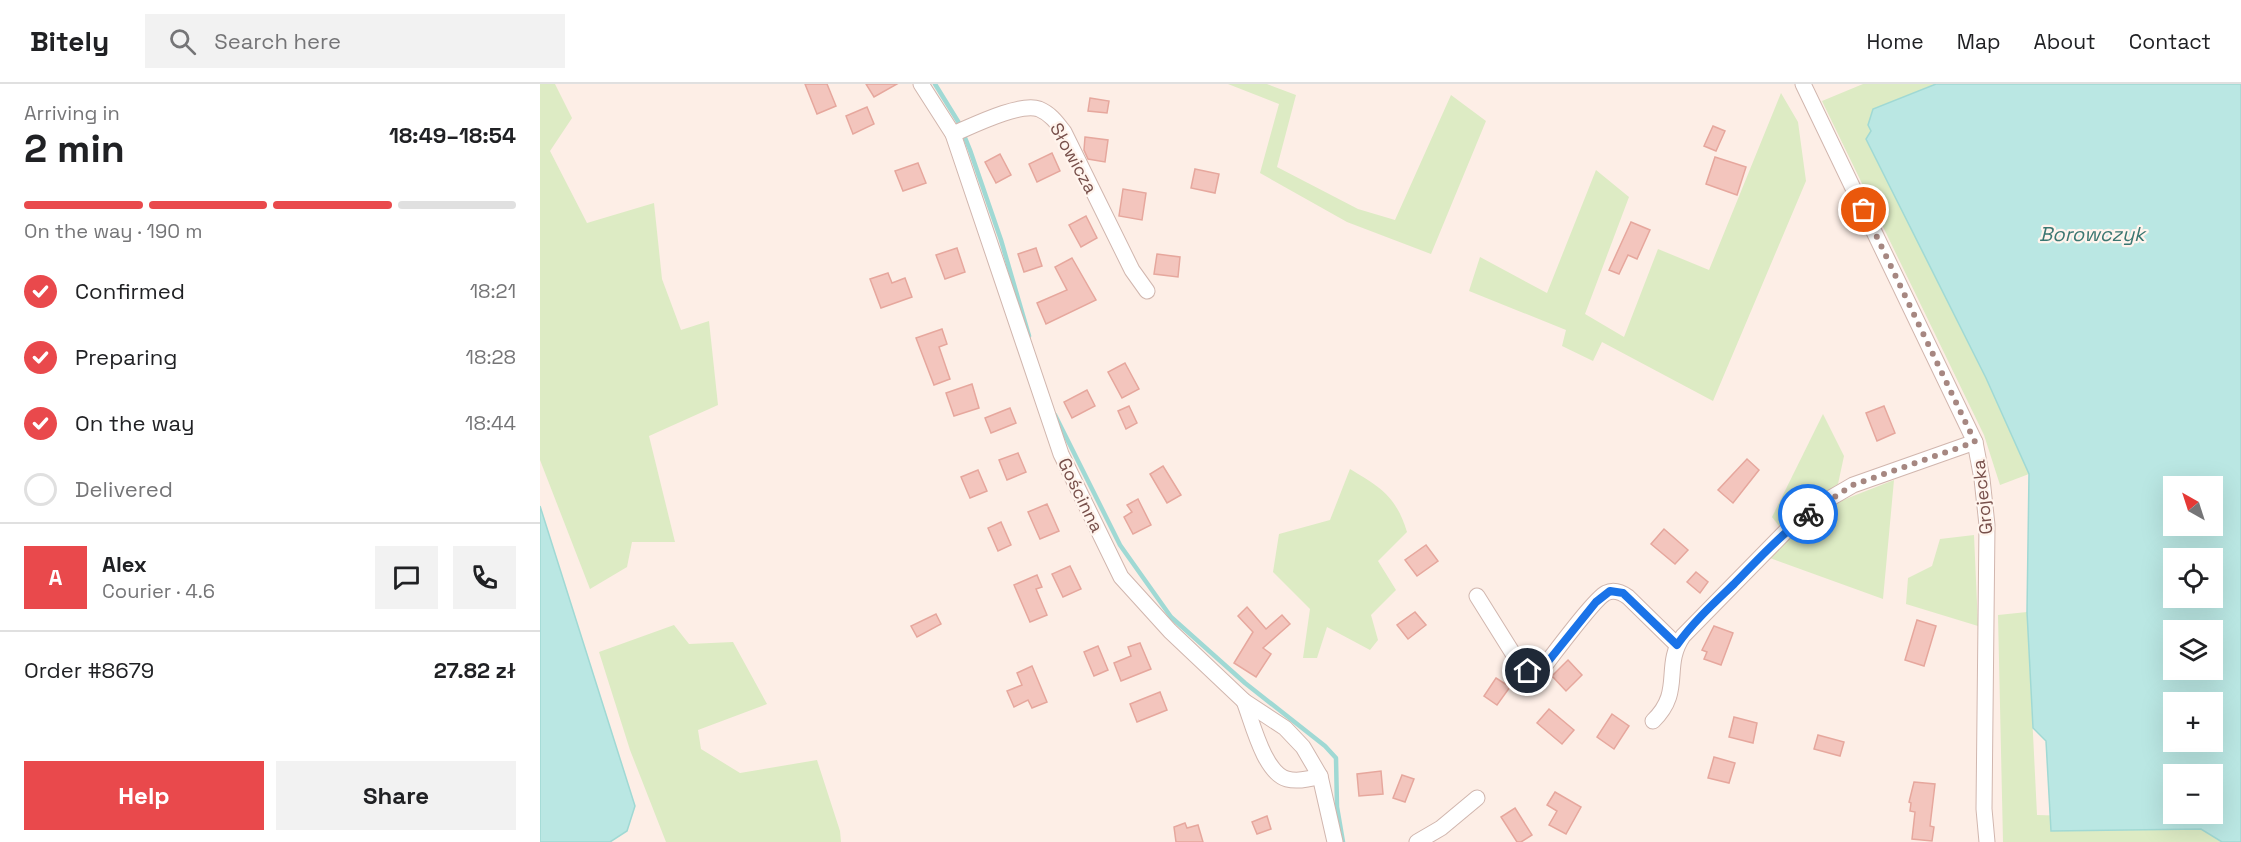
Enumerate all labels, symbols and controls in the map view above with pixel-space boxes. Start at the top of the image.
search box [145,14,565,68]
text: Bitely [30,23,109,59]
icon: search [166,25,199,58]
text: Search here [214,27,341,55]
text: Home [1866,28,1924,55]
text: Map [1957,28,2001,55]
text: About [2034,28,2096,55]
text: Contact [2129,28,2211,55]
text: Arriving in [24,100,120,126]
street label: Słowicza [1045,118,1103,198]
text: 18:49–18:54 [389,121,516,149]
text: 2 min [24,124,125,173]
pin [1838,184,1889,235]
icon: bag [1847,193,1880,226]
text: On the way · 190 m [24,218,202,244]
water label: Borowczyk [2039,221,2147,247]
icon: check [24,275,57,308]
text: Confirmed [75,277,185,305]
text: 18:21 [470,278,516,304]
icon: check [24,341,57,374]
text: Preparing [75,343,177,371]
text: 18:28 [466,344,516,370]
icon: check [24,407,57,440]
text: On the way [75,409,194,437]
text: 18:44 [465,410,516,436]
street label: Gościnna [1053,454,1109,536]
street label: Grojecka [1967,458,1997,536]
text: Delivered [75,475,173,503]
north arrow [2163,476,2223,536]
map controls [2163,476,2223,824]
courier [1778,484,1838,544]
icon: bike [1792,498,1825,531]
button: chat [375,546,438,609]
button: phone [453,546,516,609]
button: locate [2163,548,2223,608]
text: Alex [102,550,147,578]
text: A [49,563,62,591]
text: Courier · 4.6 [102,578,215,604]
button: layers [2163,620,2223,680]
pin [1502,645,1553,696]
icon: home [1511,654,1544,687]
text: Order #8679 [24,656,154,684]
text: 27.82 zł [434,656,516,684]
button: + [2163,692,2223,752]
button: Help [24,761,264,830]
button: Share [276,761,516,830]
button: − [2163,764,2223,824]

